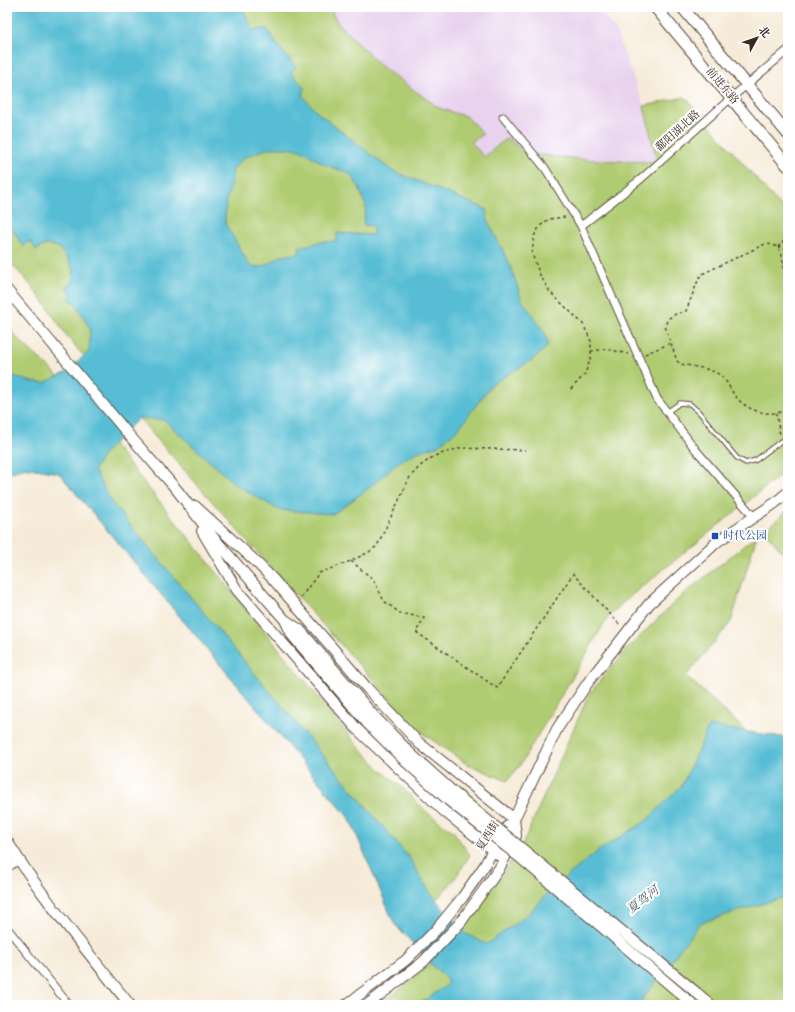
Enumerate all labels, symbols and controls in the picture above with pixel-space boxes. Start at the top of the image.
north arrow [737,18,777,58]
text: 北 [755,24,773,41]
street label: 前进东路 [702,65,742,107]
street label: 鄱阳湖北路 [653,107,703,155]
place label: 时代公园 [723,529,767,543]
marker: 时代公园 [710,531,720,541]
street label: 夏西街 [473,818,503,854]
water label: 夏驾河 [624,882,663,917]

